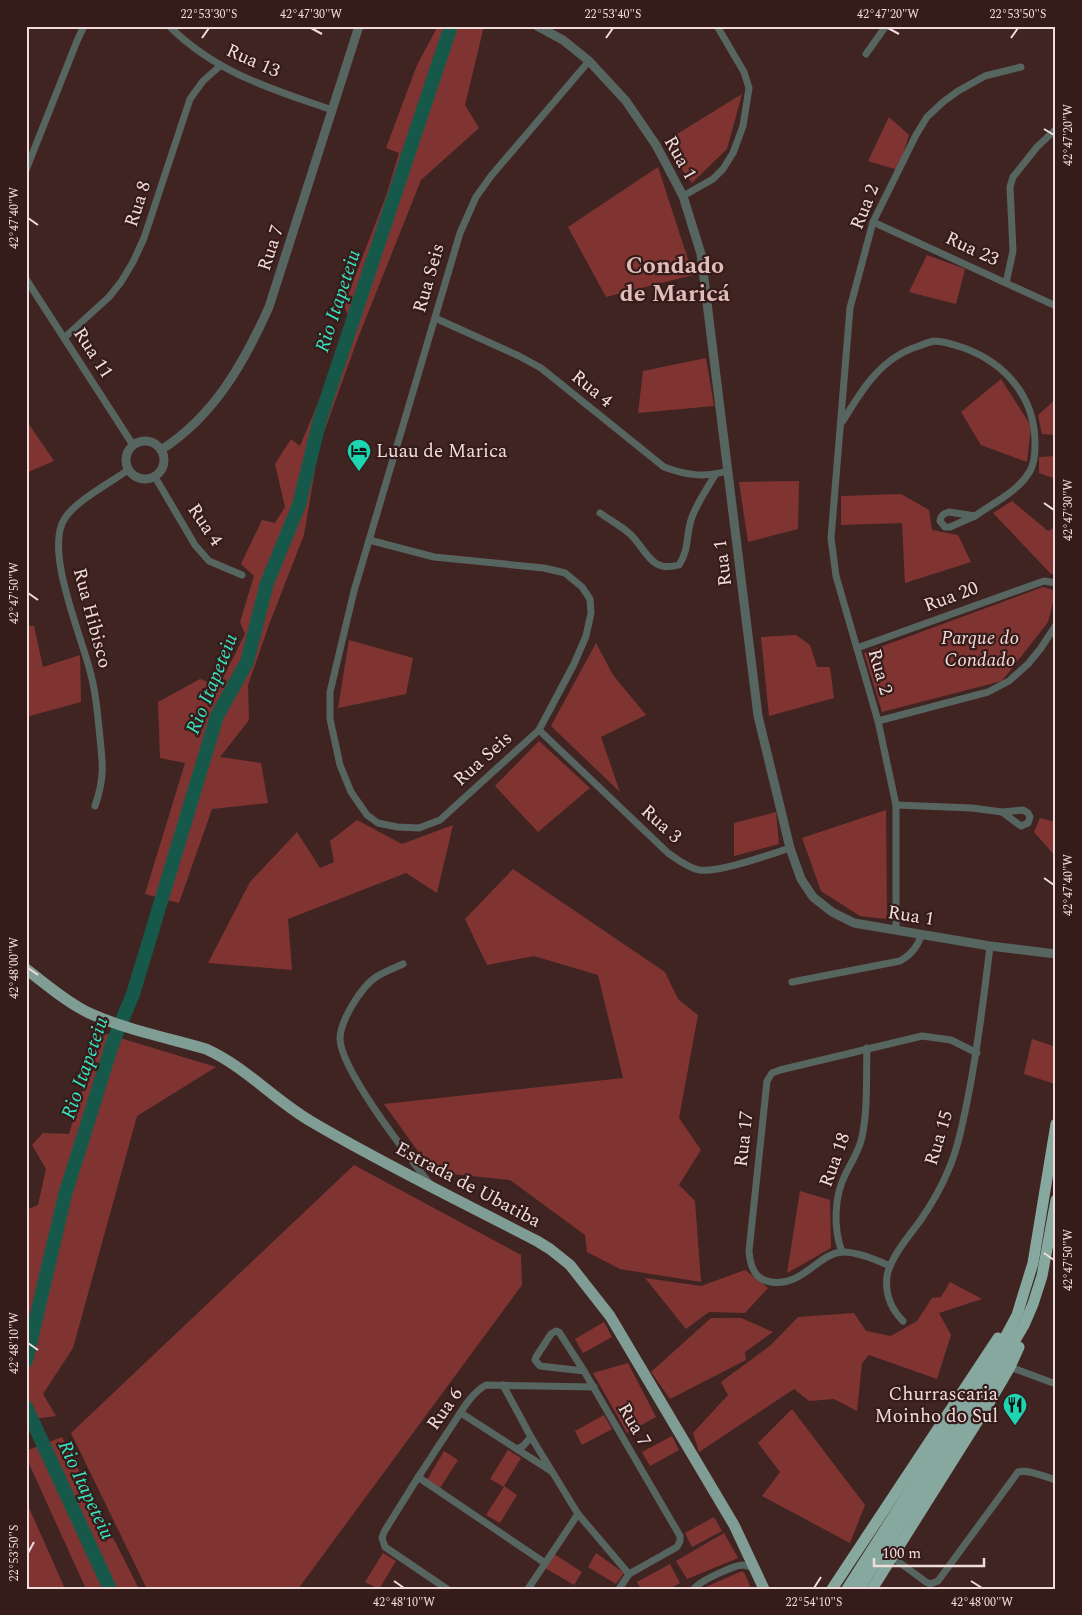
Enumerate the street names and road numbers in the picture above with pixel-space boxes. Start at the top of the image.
street label: Rua 13 [221,36,285,86]
street label: Rua 1 [656,131,704,185]
street label: Rua 8 [117,177,159,231]
street label: Rua 2 [843,180,887,234]
street label: Rua 7 [250,221,292,275]
street label: Rua 23 [940,224,1004,274]
street label: Rua Seis [405,240,453,316]
street label: Rua 11 [66,322,120,384]
street label: Rua 4 [565,363,620,415]
street label: Rua 4 [180,498,230,553]
street label: Rua 1 [706,538,740,588]
street label: Rua Hibisco [65,565,119,671]
street label: Rua 20 [920,574,982,620]
street label: Rua 2 [860,646,900,698]
street label: Rua Seis [447,724,519,794]
street label: Rua 3 [634,798,688,851]
street label: Rua 1 [886,898,936,934]
street label: Rua 15 [917,1107,961,1169]
street label: Rua 17 [727,1110,761,1168]
street label: Rua 18 [812,1129,858,1191]
street label: Estrada de Ubatiba [390,1134,547,1236]
street label: Rua 6 [420,1382,470,1436]
street label: Rua 7 [610,1397,658,1453]

